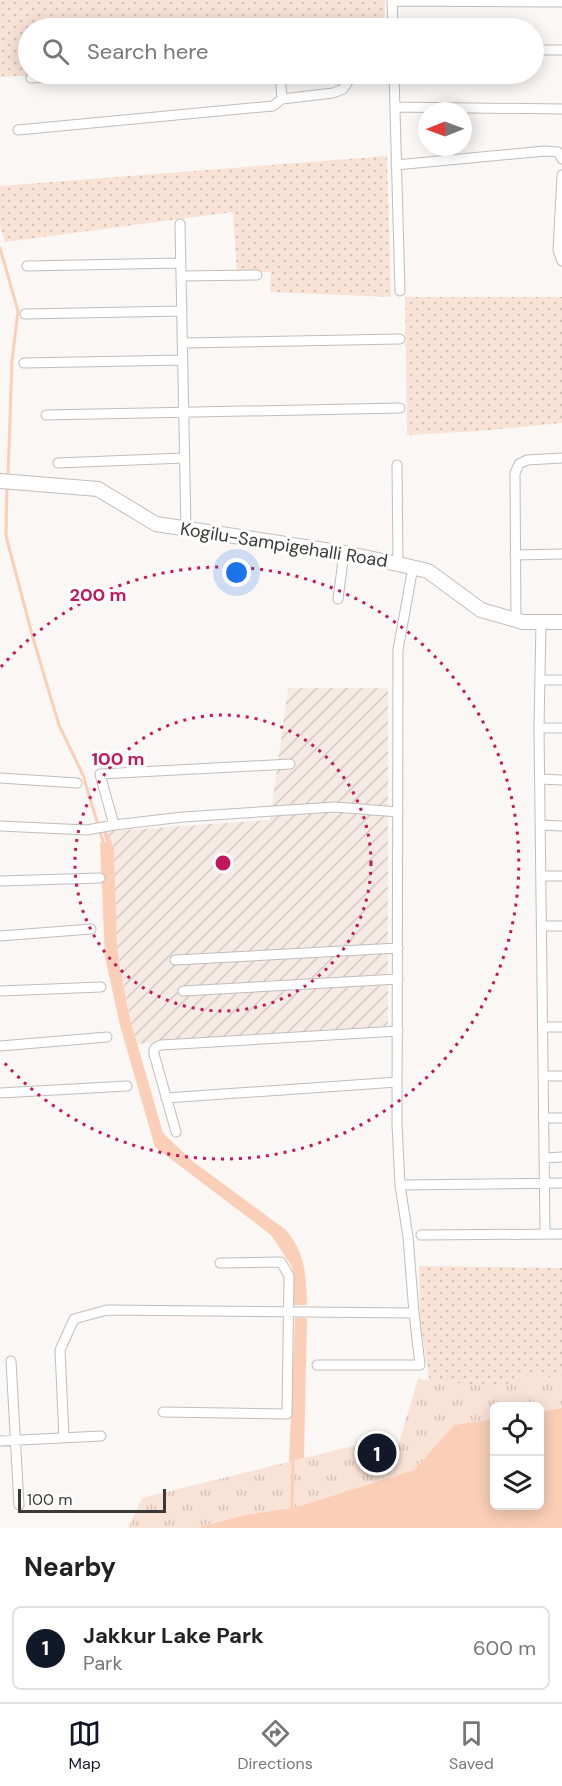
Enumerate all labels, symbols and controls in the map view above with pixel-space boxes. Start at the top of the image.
search box [18,18,544,84]
icon: search [39,35,72,68]
text: Search here [87,37,208,66]
north arrow [418,102,472,156]
street label: Kogilu-Sampigehalli Road [179,517,389,573]
your location [222,558,251,587]
text: 200 m [70,583,126,607]
text: 100 m [91,747,145,771]
centre of rings [213,853,233,873]
map controls [490,1402,544,1510]
button: locate [490,1402,544,1456]
pin: 1 [358,1430,397,1476]
button: layers [490,1456,544,1510]
scale bar [18,1486,166,1514]
text: 100 m [27,1489,72,1510]
text: Nearby [24,1550,116,1584]
text: Jakkur Lake Park [83,1621,264,1650]
text: 1 [42,1635,49,1661]
text: 600 m [473,1635,536,1661]
text: Park [83,1650,123,1676]
tab: Map [68,1717,101,1774]
tab: Directions [237,1717,313,1774]
tab: Saved [449,1717,494,1774]

